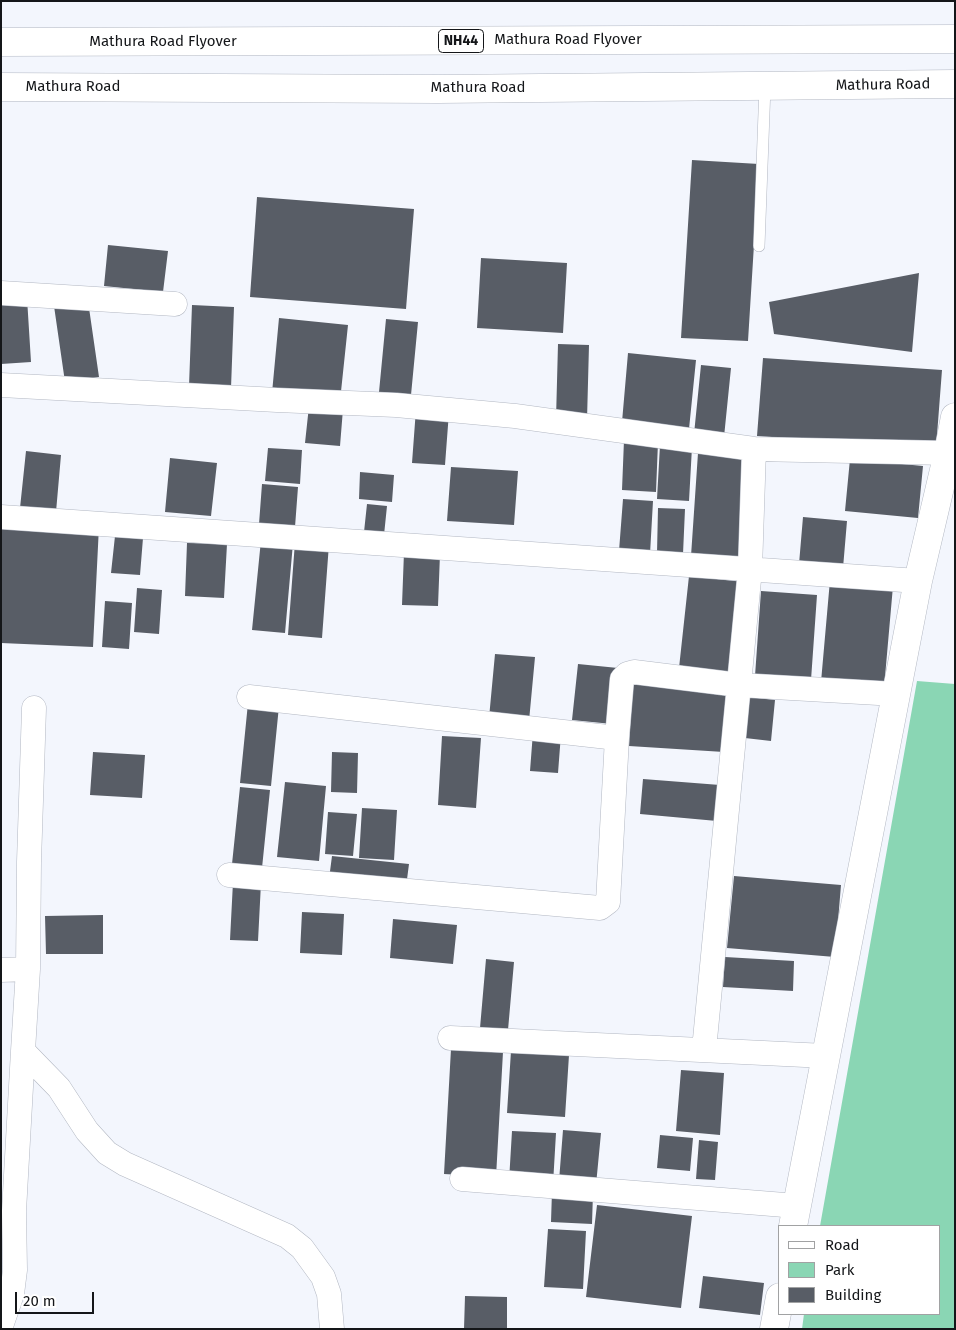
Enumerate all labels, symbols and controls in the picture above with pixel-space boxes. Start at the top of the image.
road number: NH44 [438,29,484,52]
street label: Mathura Road Flyover [494,31,642,49]
street label: Mathura Road Flyover [89,33,237,51]
street label: Mathura Road [835,75,931,95]
street label: Mathura Road [26,78,120,96]
street label: Mathura Road [431,79,525,97]
legend [778,1225,941,1315]
text: Road [825,1236,860,1254]
text: Park [825,1261,855,1279]
scale bar [18,1282,96,1314]
text: Building [825,1286,881,1304]
text: 20 m [23,1292,56,1310]

